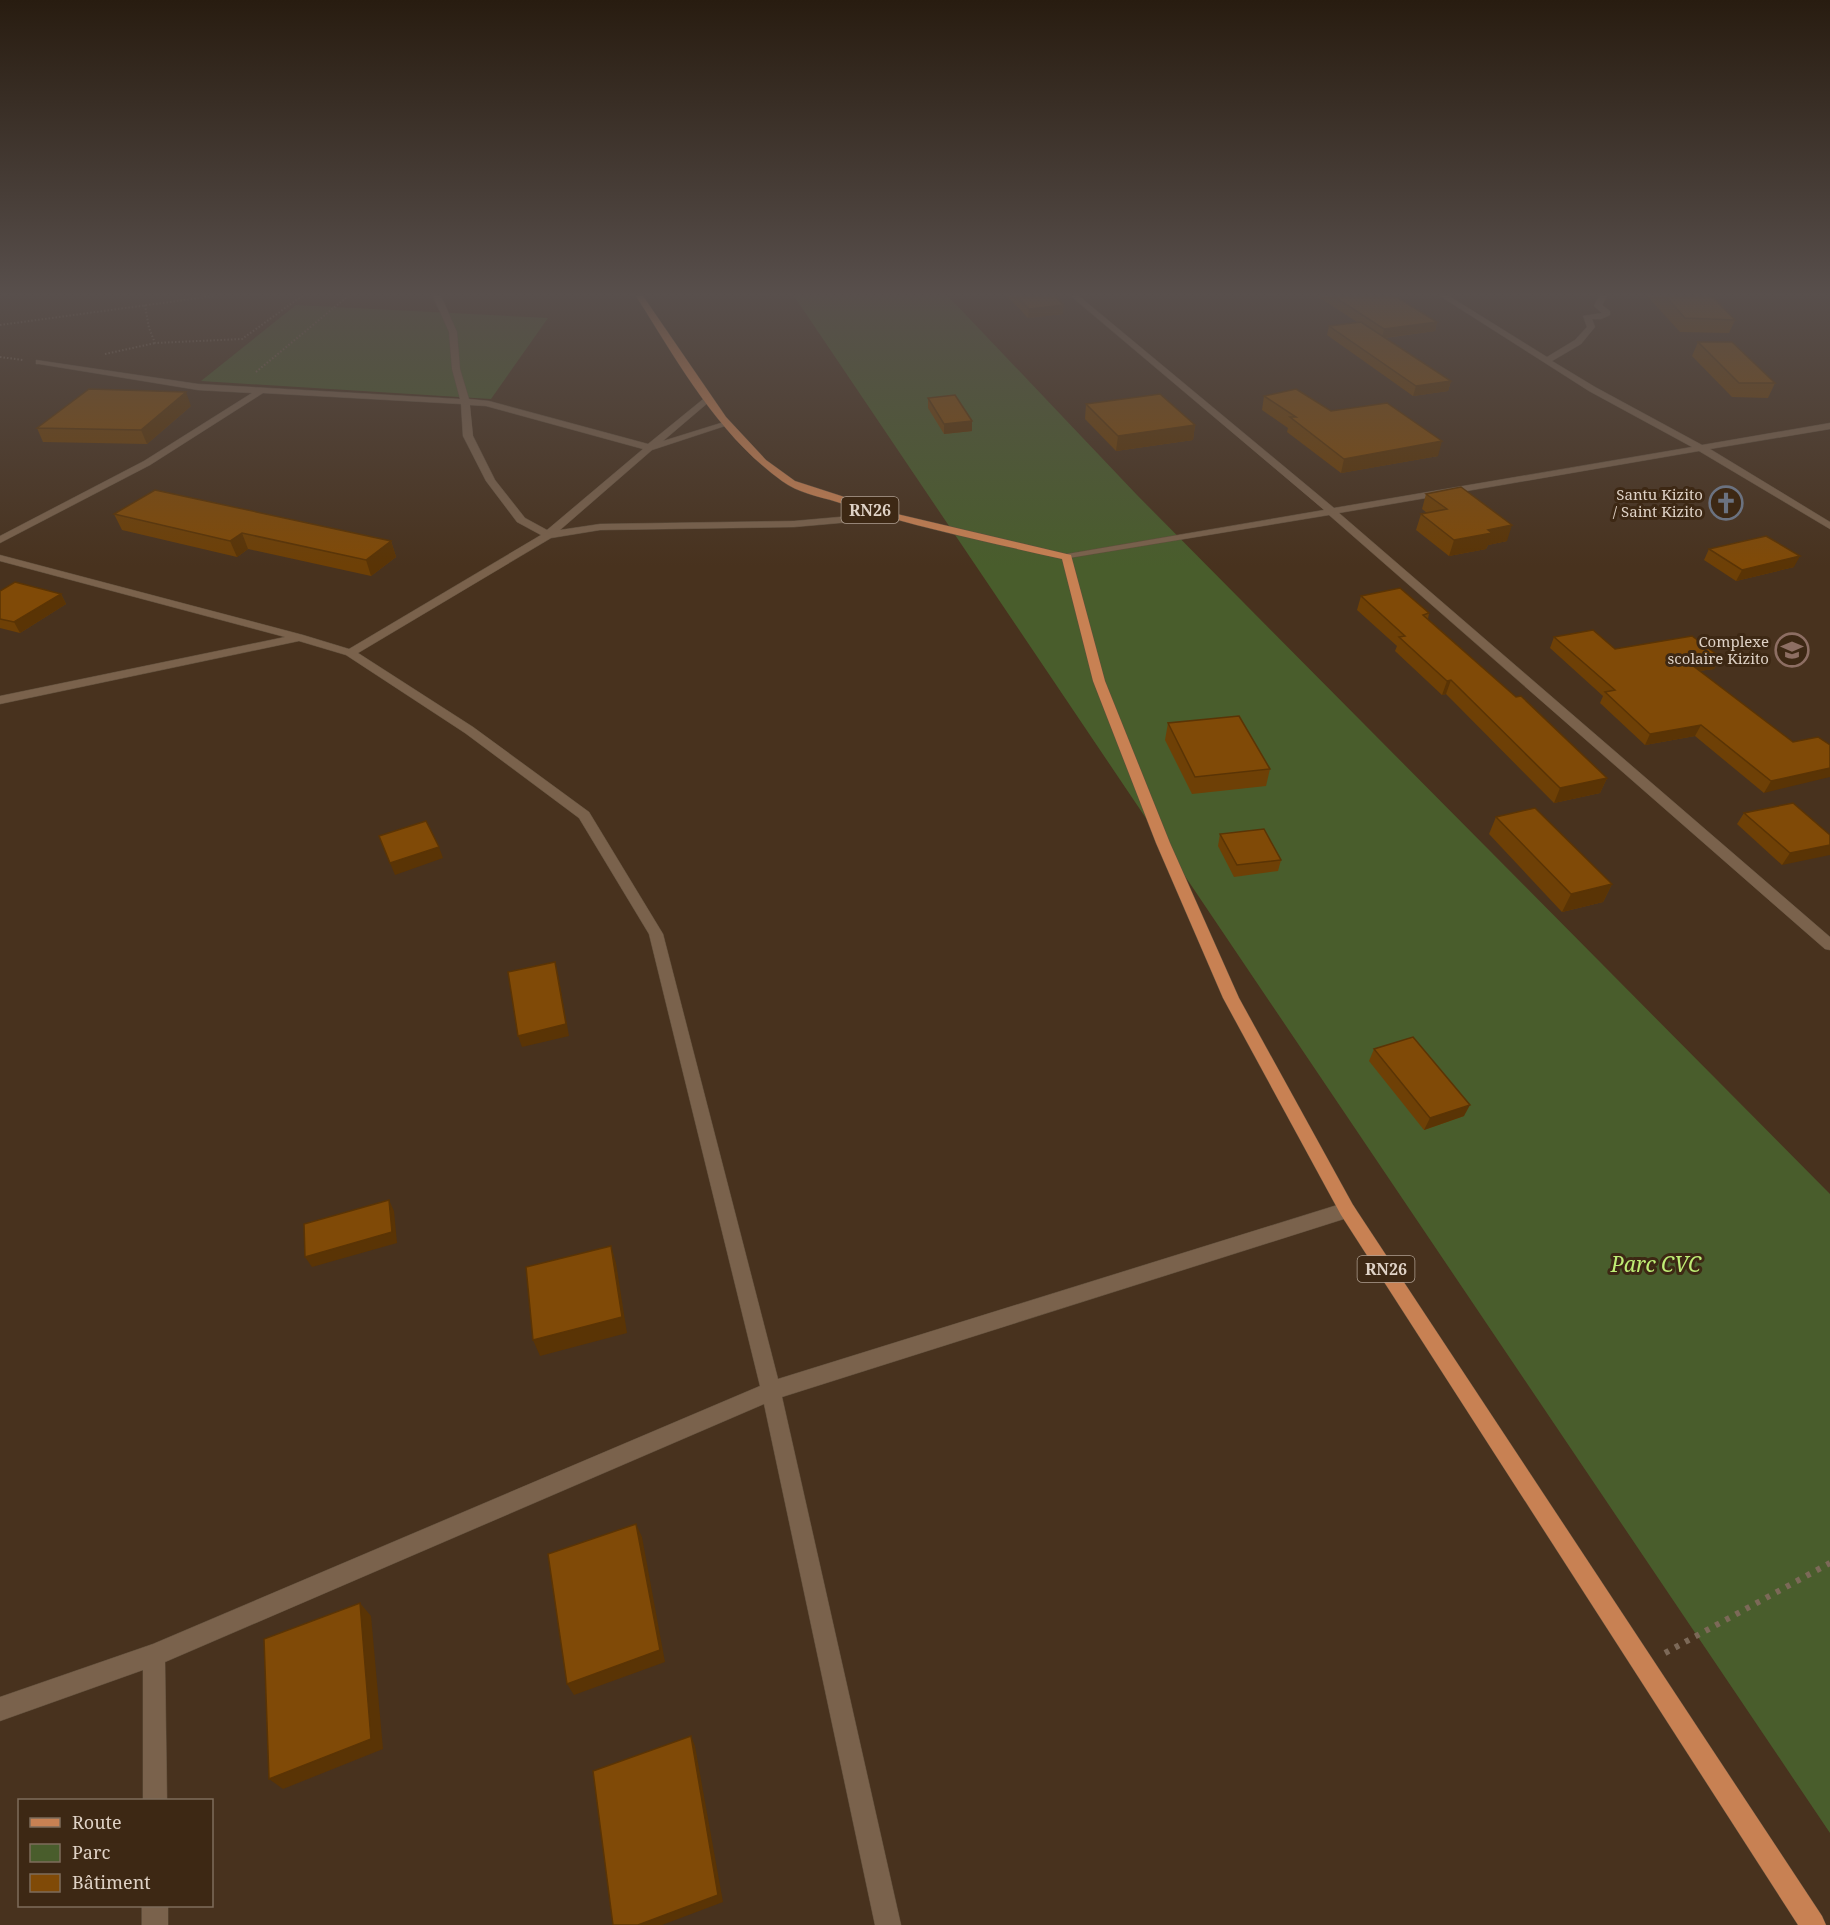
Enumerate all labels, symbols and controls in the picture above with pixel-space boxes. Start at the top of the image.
place label: Santu Kizito / Saint Kizito [1613,484,1703,521]
church icon: Santu Kizito / Saint Kizito [1708,485,1744,521]
road number: RN26 [842,497,898,523]
place label: Complexe scolaire Kizito [1668,631,1769,668]
school or university icon: Complexe scolaire Kizito [1774,632,1810,668]
park label: Parc CVC [1610,1250,1702,1278]
road number: RN26 [1358,1256,1414,1282]
legend [18,1799,213,1907]
text: Route [72,1810,122,1834]
text: Parc [72,1840,110,1864]
text: Bâtiment [72,1870,151,1894]

